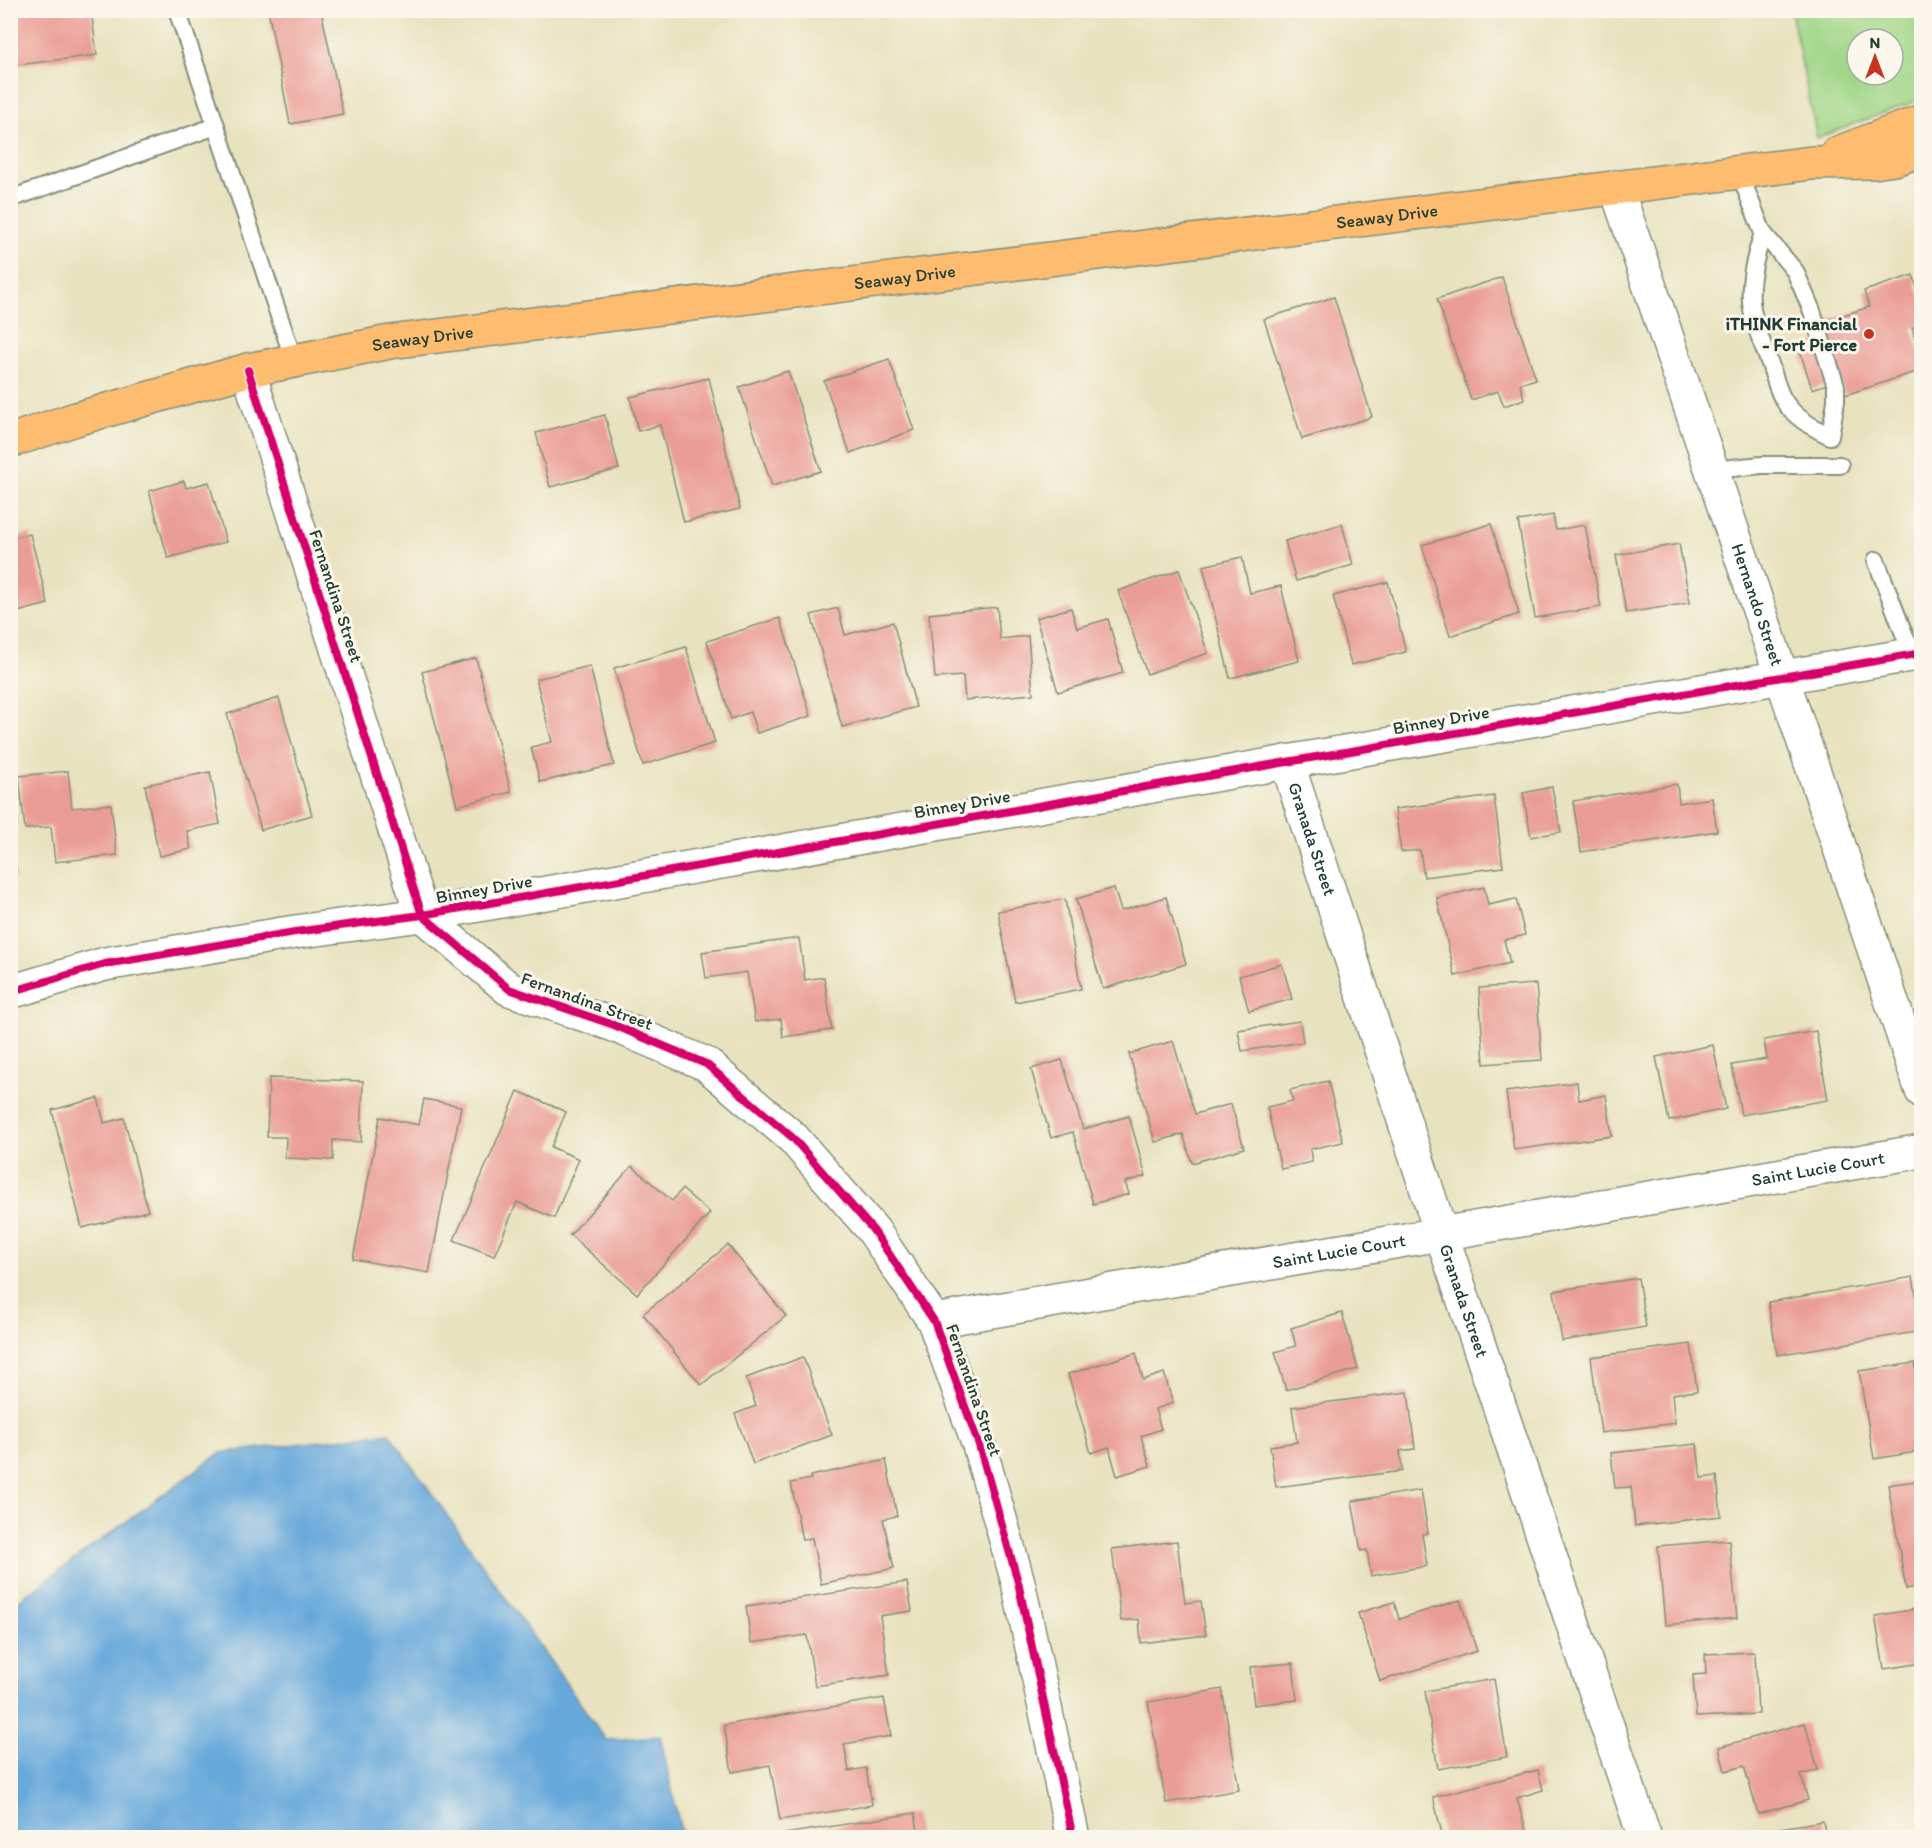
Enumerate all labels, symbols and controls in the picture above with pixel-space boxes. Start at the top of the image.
north arrow [1845,27,1905,87]
text: N [1870,33,1880,52]
street label: Seaway Drive [1335,199,1439,234]
street label: Seaway Drive [853,260,957,294]
place label: iTHINK Financial - Fort Pierce [1725,313,1858,356]
street label: Seaway Drive [370,321,475,356]
marker: iTHINK Financial - Fort Pierce [1862,327,1876,341]
street label: Fernandina Street [304,527,368,666]
street label: Hernando Street [1726,541,1788,669]
street label: Binney Drive [1391,701,1491,739]
street label: Granada Street [1283,779,1341,899]
street label: Binney Drive [912,785,1012,823]
street label: Binney Drive [434,870,534,908]
street label: Fernandina Street [518,967,656,1035]
street label: Saint Lucie Court [1750,1147,1886,1191]
street label: Saint Lucie Court [1271,1229,1407,1274]
street label: Granada Street [1435,1241,1493,1360]
street label: Fernandina Street [941,1321,1007,1459]

